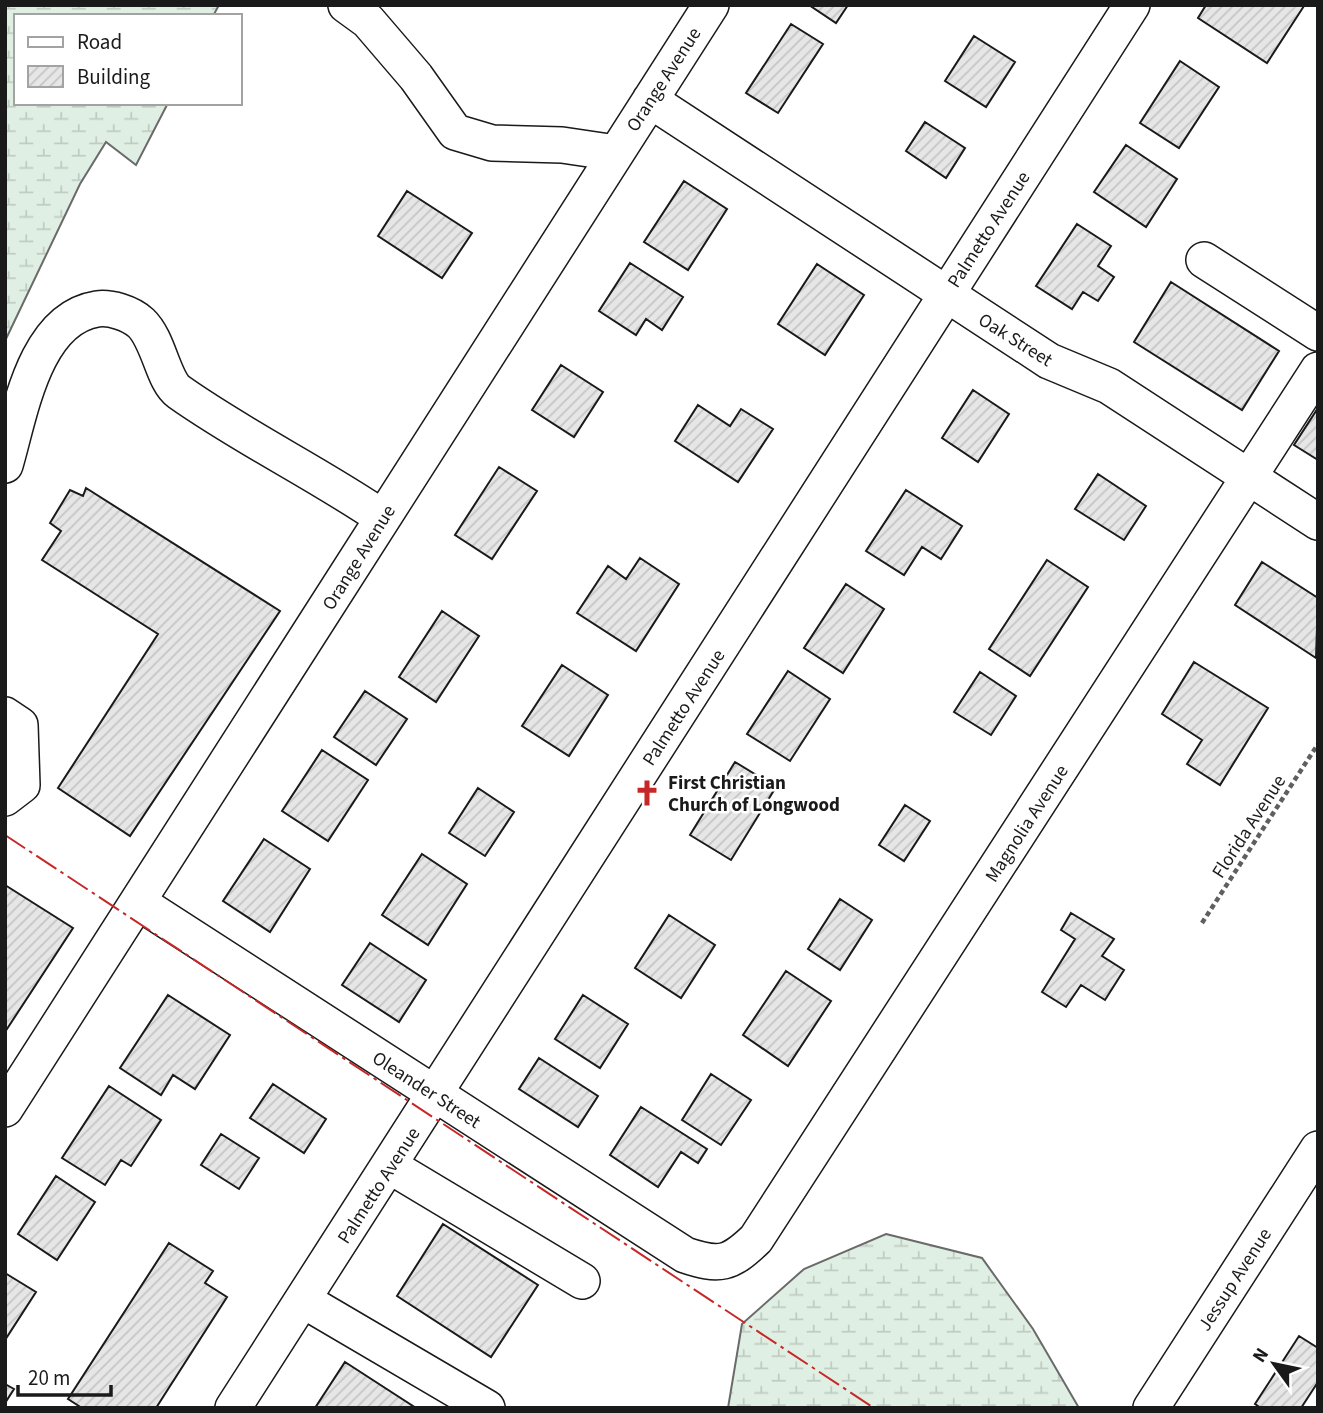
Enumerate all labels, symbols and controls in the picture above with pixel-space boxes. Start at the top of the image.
legend [14,14,242,105]
street label: Orange Avenue [620,22,708,137]
text: Road [77,27,122,57]
text: Building [77,62,151,92]
street label: Palmetto Avenue [941,166,1037,293]
street label: Oak Street [973,307,1058,374]
street label: Orange Avenue [316,500,402,616]
street label: Palmetto Avenue [636,644,732,771]
street label: Magnolia Avenue [979,760,1075,888]
place label: First Christian Church of Longwood [668,770,840,819]
street label: Florida Avenue [1206,770,1293,884]
church icon: First Christian Church of Longwood [632,778,662,808]
street label: Oleander Street [367,1045,486,1136]
street label: Palmetto Avenue [331,1122,427,1249]
street label: Jessup Avenue [1192,1223,1279,1337]
north arrow [1239,1329,1309,1399]
text: N [1246,1343,1276,1368]
scale bar [18,1354,110,1398]
text: 20 m [28,1363,70,1393]

